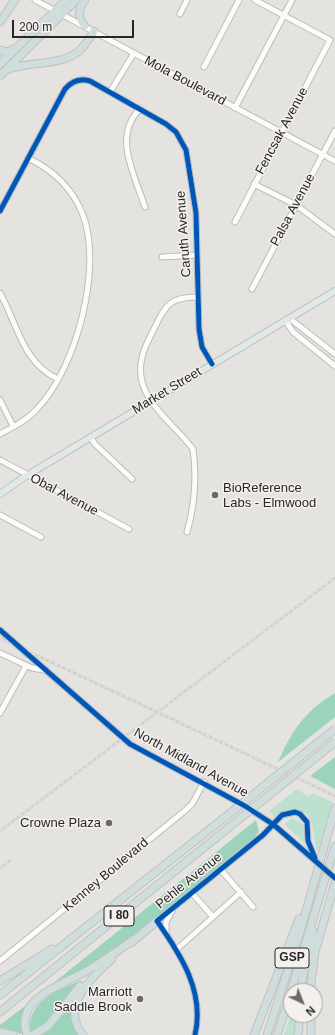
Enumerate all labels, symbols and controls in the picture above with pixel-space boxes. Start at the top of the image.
scale bar [14,12,136,38]
text: 200 m [19,20,52,34]
street label: Mola Boulevard [141,53,229,109]
street label: Fencsak Avenue [252,85,312,177]
street label: Palsa Avenue [267,171,319,249]
street label: Caruth Avenue [173,190,195,278]
street label: Market Street [130,364,204,418]
street label: Obal Avenue [27,471,101,519]
place label: BioReference Labs - Elmwood [223,480,316,511]
marker: BioReference Labs - Elmwood [210,490,220,500]
street label: North Midland Avenue [131,725,251,801]
place label: Crowne Plaza [20,815,101,831]
marker: Crowne Plaza [104,818,114,828]
street label: Kenney Boulevard [60,835,152,915]
street label: Pehle Avenue [153,850,225,912]
road number: I 80 [104,906,134,926]
road number: GSP [275,948,309,968]
north arrow [283,983,323,1023]
place label: Marriott Saddle Brook [54,984,132,1015]
marker: Marriott Saddle Brook [135,994,145,1004]
text: N [304,1004,318,1018]

